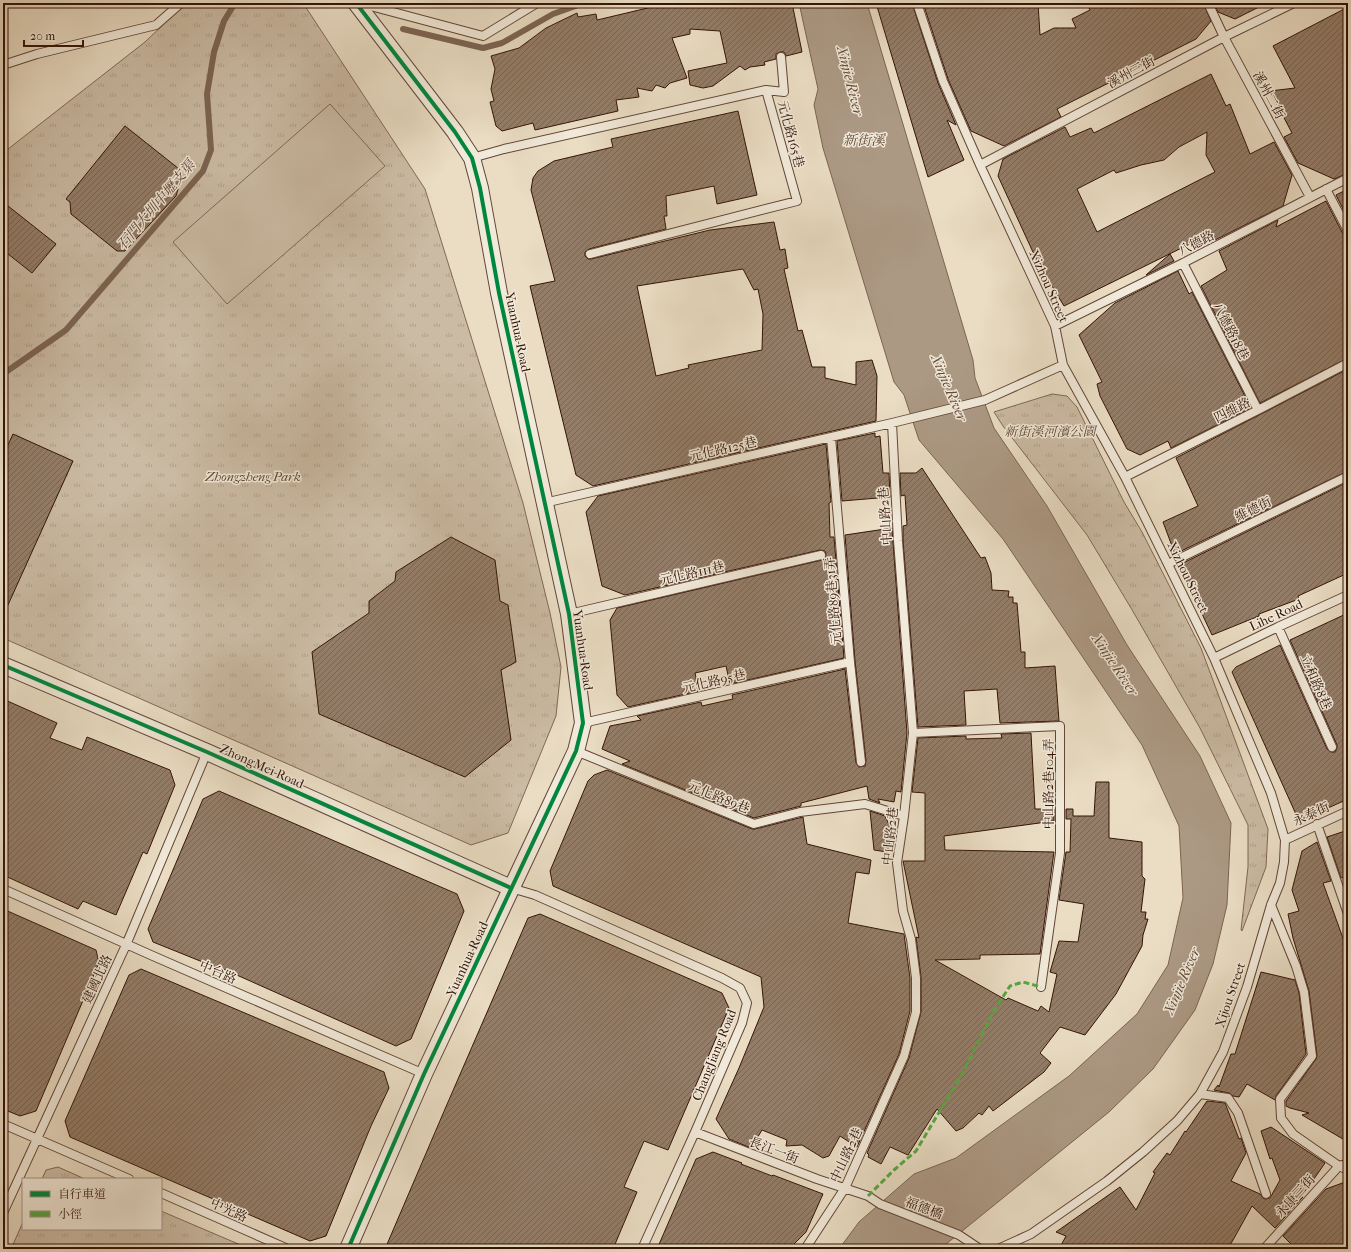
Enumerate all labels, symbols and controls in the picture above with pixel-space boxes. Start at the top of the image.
scale bar [24,22,83,48]
text: 20 m [30,29,55,43]
water label: Xinjie River [833,44,867,119]
street label: 溪州三街 [1105,53,1157,91]
street label: 溪州二街 [1250,69,1288,121]
street label: 元化路165巷 [775,99,807,169]
water label: 新街溪 [843,132,887,149]
water label: 石門大圳中壢支渠 [113,155,200,253]
street label: 八德路 [1175,227,1217,259]
street label: Xizhou Street [1026,247,1072,325]
street label: Yuanhua Road [502,290,534,374]
street label: 八德路18巷 [1210,299,1252,363]
water label: Xinjie River [927,351,971,425]
street label: 四維路 [1211,394,1253,426]
park label: 新街溪河濱公園 [1004,424,1097,439]
street label: 元化路125巷 [688,434,758,464]
park label: Zhongzheng Park [204,469,301,484]
street label: 中山路2巷 [875,486,895,546]
street label: 維德街 [1232,494,1274,524]
street label: Xizhou Street [1164,539,1212,616]
street label: 元化路89巷31弄 [822,556,844,646]
street label: 元化路111巷 [658,558,726,588]
street label: Lihe Road [1247,596,1306,634]
street label: Yuanhua Road [570,608,596,692]
water label: Xinjie River [1088,630,1143,700]
street label: 立和路8巷 [1297,652,1335,712]
street label: 元化路95巷 [681,666,747,696]
street label: 中山路2巷104弄 [1041,739,1056,829]
street label: ZhongMei Road [218,741,307,792]
street label: 元化路89巷 [686,778,752,816]
street label: 永泰街 [1290,799,1332,829]
street label: 中山路2巷 [879,806,901,866]
street label: Yuanhua Road [443,918,491,1000]
water label: Xinjie River [1160,944,1204,1018]
street label: 建國北路 [79,952,115,1006]
street label: 中台路 [197,957,239,987]
street label: Xijou Street [1212,960,1248,1030]
street label: ChangJiang Road [689,1006,740,1103]
street label: 中山路2巷 [827,1125,865,1185]
street label: 長江一街 [747,1134,801,1166]
street label: 永康三街 [1272,1172,1318,1220]
legend [22,1178,162,1230]
text: 自行車道 [58,1187,106,1201]
street label: 福德橋 [903,1194,945,1222]
street label: 中光路 [208,1195,250,1225]
text: 小徑 [58,1207,82,1221]

